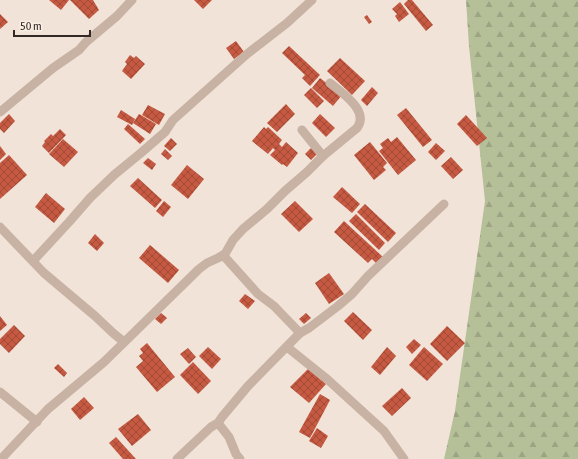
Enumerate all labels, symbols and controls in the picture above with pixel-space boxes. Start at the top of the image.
scale bar [14,12,90,38]
text: 50 m [20,19,42,33]

